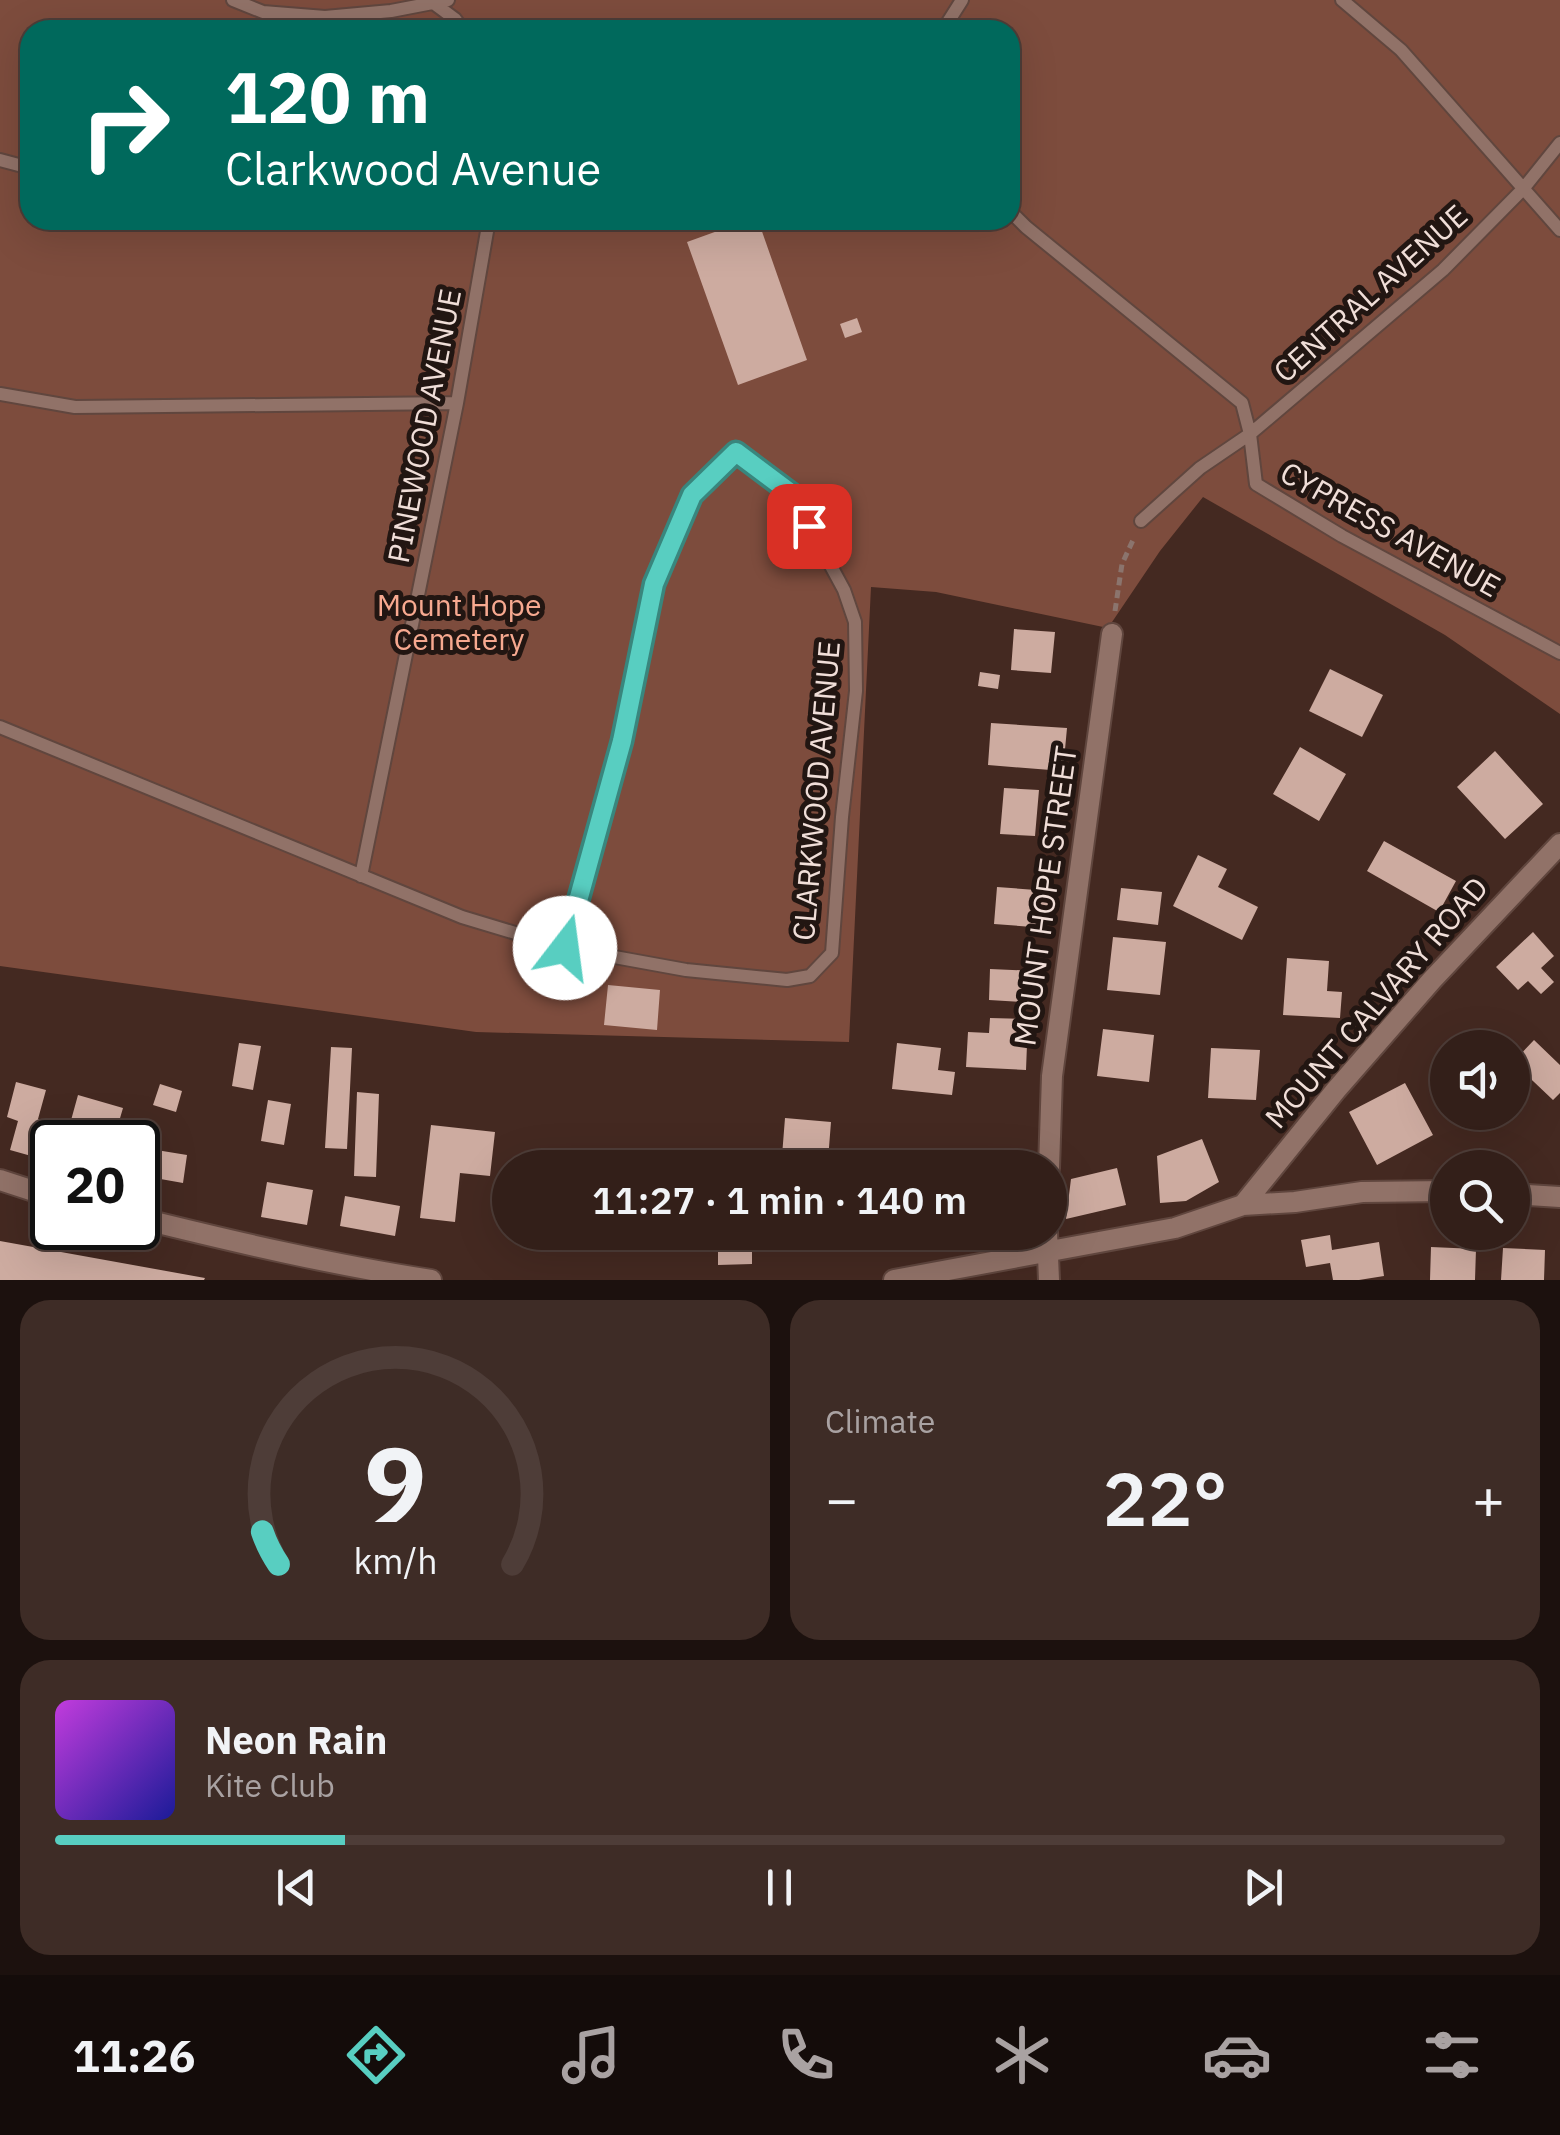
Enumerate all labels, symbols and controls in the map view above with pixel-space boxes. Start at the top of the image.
text: 120 m [225,51,430,142]
icon: right [60,60,190,190]
text: Clarkwood Avenue [225,139,601,197]
street label: CENTRAL AVENUE [1265,195,1475,390]
street label: PINEWOOD AVENUE [378,285,469,566]
street label: CYPRESS AVENUE [1274,452,1508,605]
pin [767,484,852,569]
icon: arrive [782,499,837,554]
park label: Mount Hope Cemetery [377,585,541,658]
street label: CLARKWOOD AVENUE [783,639,848,942]
street label: MOUNT HOPE STREET [1004,743,1085,1048]
street label: MOUNT CALVARY ROAD [1256,868,1496,1136]
position arrow [513,896,617,1000]
map controls [1430,1030,1530,1250]
button: sound [1430,1030,1530,1130]
speed limit sign: 20 [30,1120,160,1250]
button: search [1430,1150,1530,1250]
text: 11:27 · 1 min · 140 m [592,1175,967,1224]
text: Climate [825,1400,935,1442]
text: 9 [364,1415,426,1551]
text: 22° [1102,1449,1228,1547]
text: − [825,1463,858,1534]
text: + [1472,1463,1505,1534]
text: km/h [353,1537,437,1584]
text: Neon Rain [205,1715,387,1764]
text: Kite Club [205,1764,335,1806]
icon: previous [269,1860,324,1915]
icon: pause [752,1860,807,1915]
icon: next [1236,1860,1291,1915]
icon: directions [341,2020,411,2090]
icon: music [556,2020,626,2090]
icon: phone [771,2020,841,2090]
icon: climate [987,2020,1057,2090]
icon: car [1202,2020,1272,2090]
icon: filters [1417,2020,1487,2090]
text: 11:26 [73,2026,196,2084]

